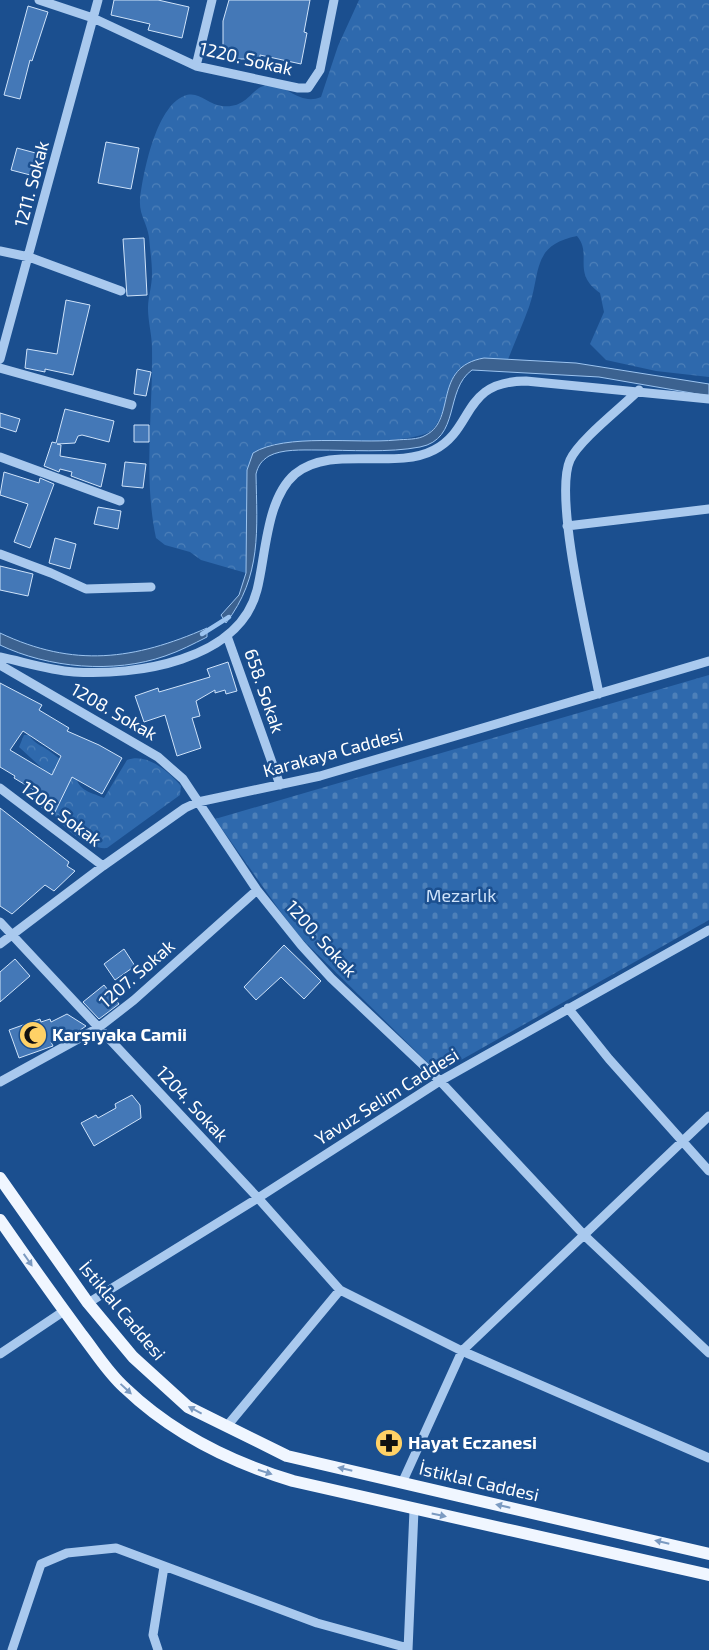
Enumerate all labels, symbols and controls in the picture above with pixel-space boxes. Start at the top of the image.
street label: 1220. Sokak [198,37,295,79]
street label: 1211. Sokak [9,138,53,229]
street label: 658. Sokak [240,646,290,736]
street label: 1208. Sokak [68,678,161,745]
street label: Karakaya Caddesi [260,723,405,781]
street label: 1206. Sokak [17,776,106,851]
park label: Mezarlık [426,884,496,906]
street label: 1200. Sokak [282,895,362,981]
street label: 1207. Sokak [94,934,179,1012]
mosque icon: Karşıyaka Camii [18,1020,48,1050]
place label: Karşıyaka Camii [52,1023,187,1046]
street label: Yavuz Selim Caddesi [310,1043,462,1149]
street label: 1204. Sokak [152,1061,233,1146]
one-way arrow [23,1253,33,1267]
street label: İstiklal Caddesi [75,1256,171,1364]
one-way arrow [120,1383,132,1395]
one-way arrow [187,1406,202,1414]
pharmacy icon: Hayat Eczanesi [374,1428,404,1458]
place label: Hayat Eczanesi [408,1431,537,1453]
street label: İstiklal Caddesi [417,1457,541,1506]
one-way arrow [337,1465,352,1473]
one-way arrow [257,1469,272,1476]
one-way arrow [496,1502,511,1510]
one-way arrow [432,1511,447,1519]
one-way arrow [653,1538,669,1546]

